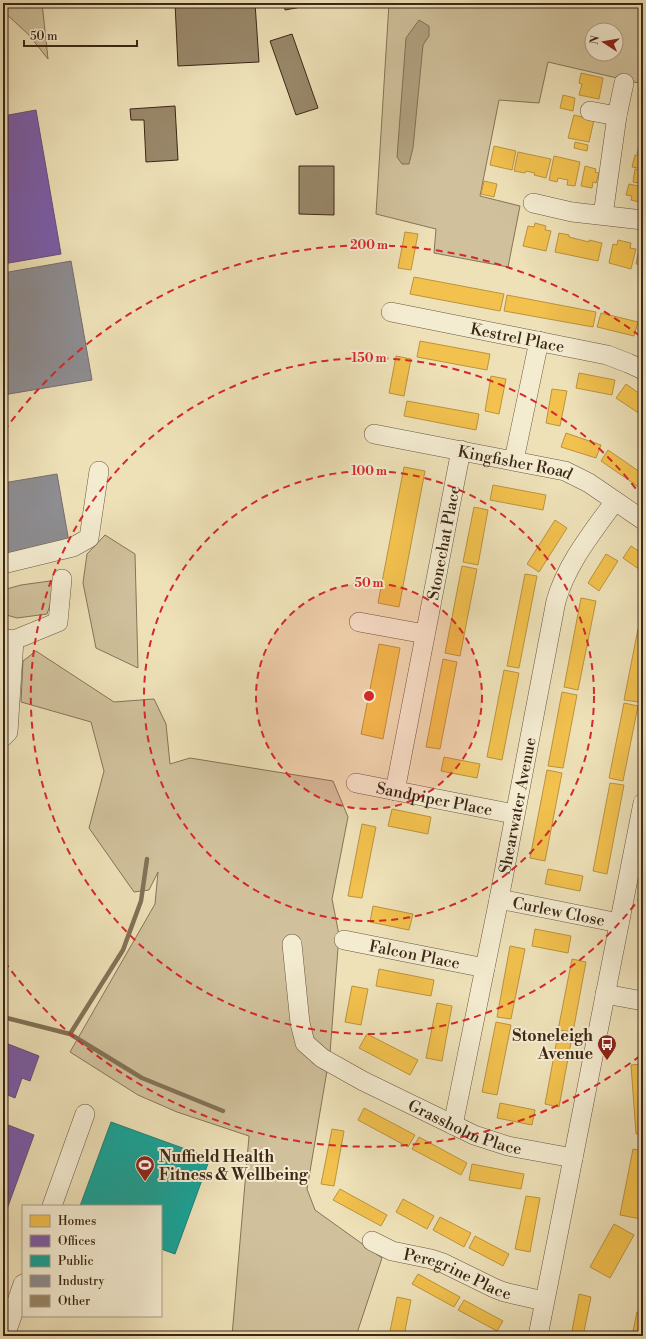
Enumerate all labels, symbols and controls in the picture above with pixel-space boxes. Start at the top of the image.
scale bar [24,22,137,48]
north arrow [584,22,624,62]
text: 50 m [30,29,58,44]
text: N [587,34,603,46]
text: 200 m [350,238,388,253]
street label: Kestrel Place [469,319,566,357]
text: 150 m [352,351,386,366]
street label: Kingfisher Road [456,441,576,484]
text: 100 m [351,464,387,479]
street label: Stonechat Place [423,484,465,602]
text: 50 m [354,576,384,591]
centre of rings [362,689,376,703]
street label: Shearwater Avenue [495,736,541,875]
street label: Sandpiper Place [374,778,494,821]
street label: Curlew Close [511,893,607,931]
street label: Falcon Place [367,936,462,974]
place label: Stoneleigh Avenue [512,1026,593,1064]
bus stop icon: Stoneleigh Avenue [596,1033,618,1061]
street label: Grassholm Place [405,1095,523,1159]
place label: Nuffield Health Fitness & Wellbeing [159,1147,309,1185]
sports icon: Nuffield Health Fitness & Wellbeing [134,1154,156,1182]
legend [22,1205,162,1317]
text: Homes [58,1214,96,1229]
text: Offices [58,1234,96,1249]
street label: Peregrine Place [402,1245,513,1304]
text: Public [58,1254,94,1269]
text: Industry [58,1274,105,1289]
text: Other [58,1294,90,1309]

